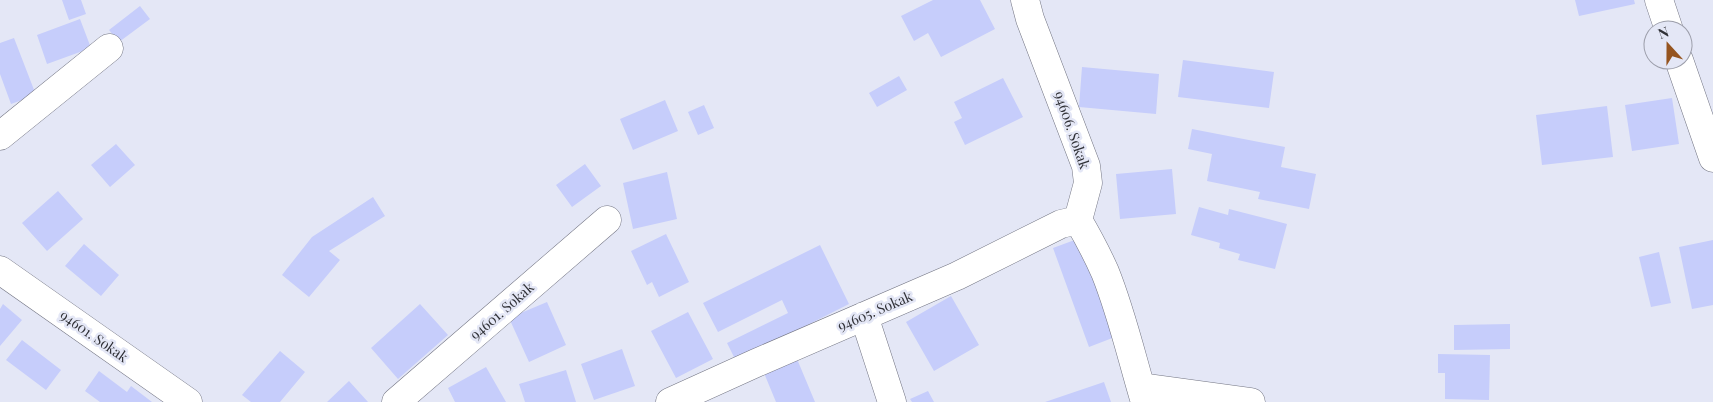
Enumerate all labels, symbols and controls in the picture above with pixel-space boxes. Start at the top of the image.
north arrow [1643,20,1693,70]
text: N [1655,22,1671,43]
street label: 94606. Sokak [1050,88,1095,172]
street label: 94601. Sokak [466,277,538,344]
street label: 94605. Sokak [834,286,916,335]
street label: 94601. Sokak [56,305,132,366]

